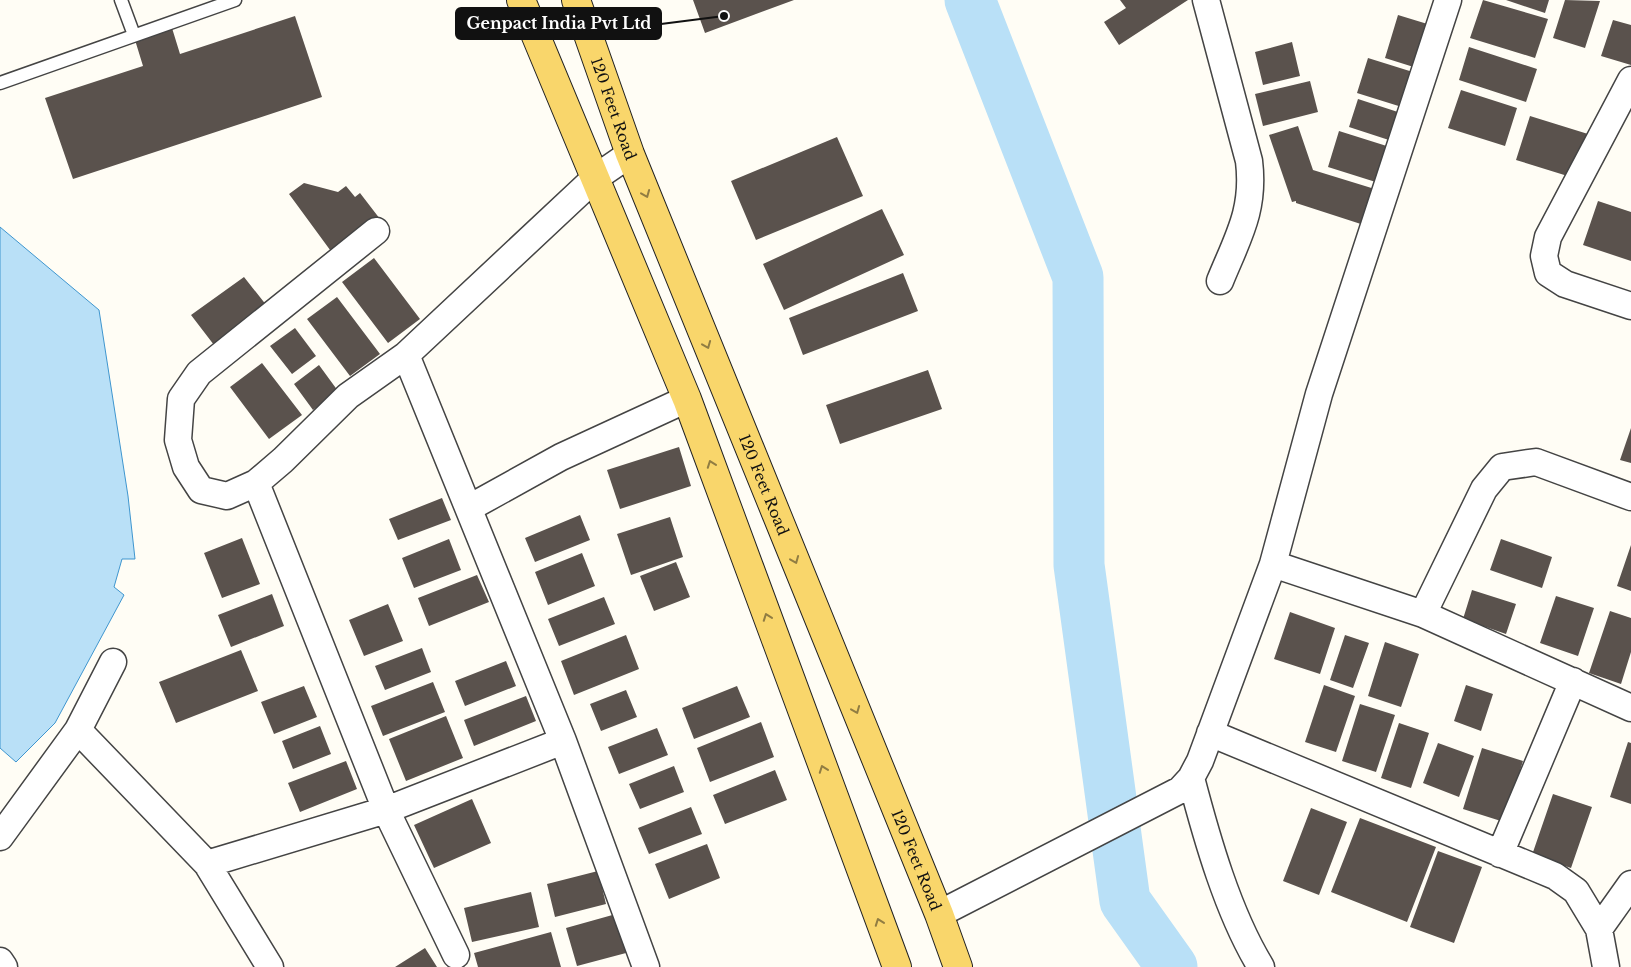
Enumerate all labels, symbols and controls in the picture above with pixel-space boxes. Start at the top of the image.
callout: Genpact India Pvt Ltd [456,8,661,39]
text: Genpact India Pvt Ltd [467,13,651,33]
street label: 120 Feet Road [587,55,641,163]
one-way arrow [639,189,650,198]
one-way arrow [701,340,711,348]
street label: 120 Feet Road [735,431,793,538]
one-way arrow [707,460,717,469]
one-way arrow [789,555,799,564]
one-way arrow [763,613,773,621]
one-way arrow [850,705,861,714]
one-way arrow [819,765,829,774]
street label: 120 Feet Road [888,806,946,913]
one-way arrow [875,918,885,926]

